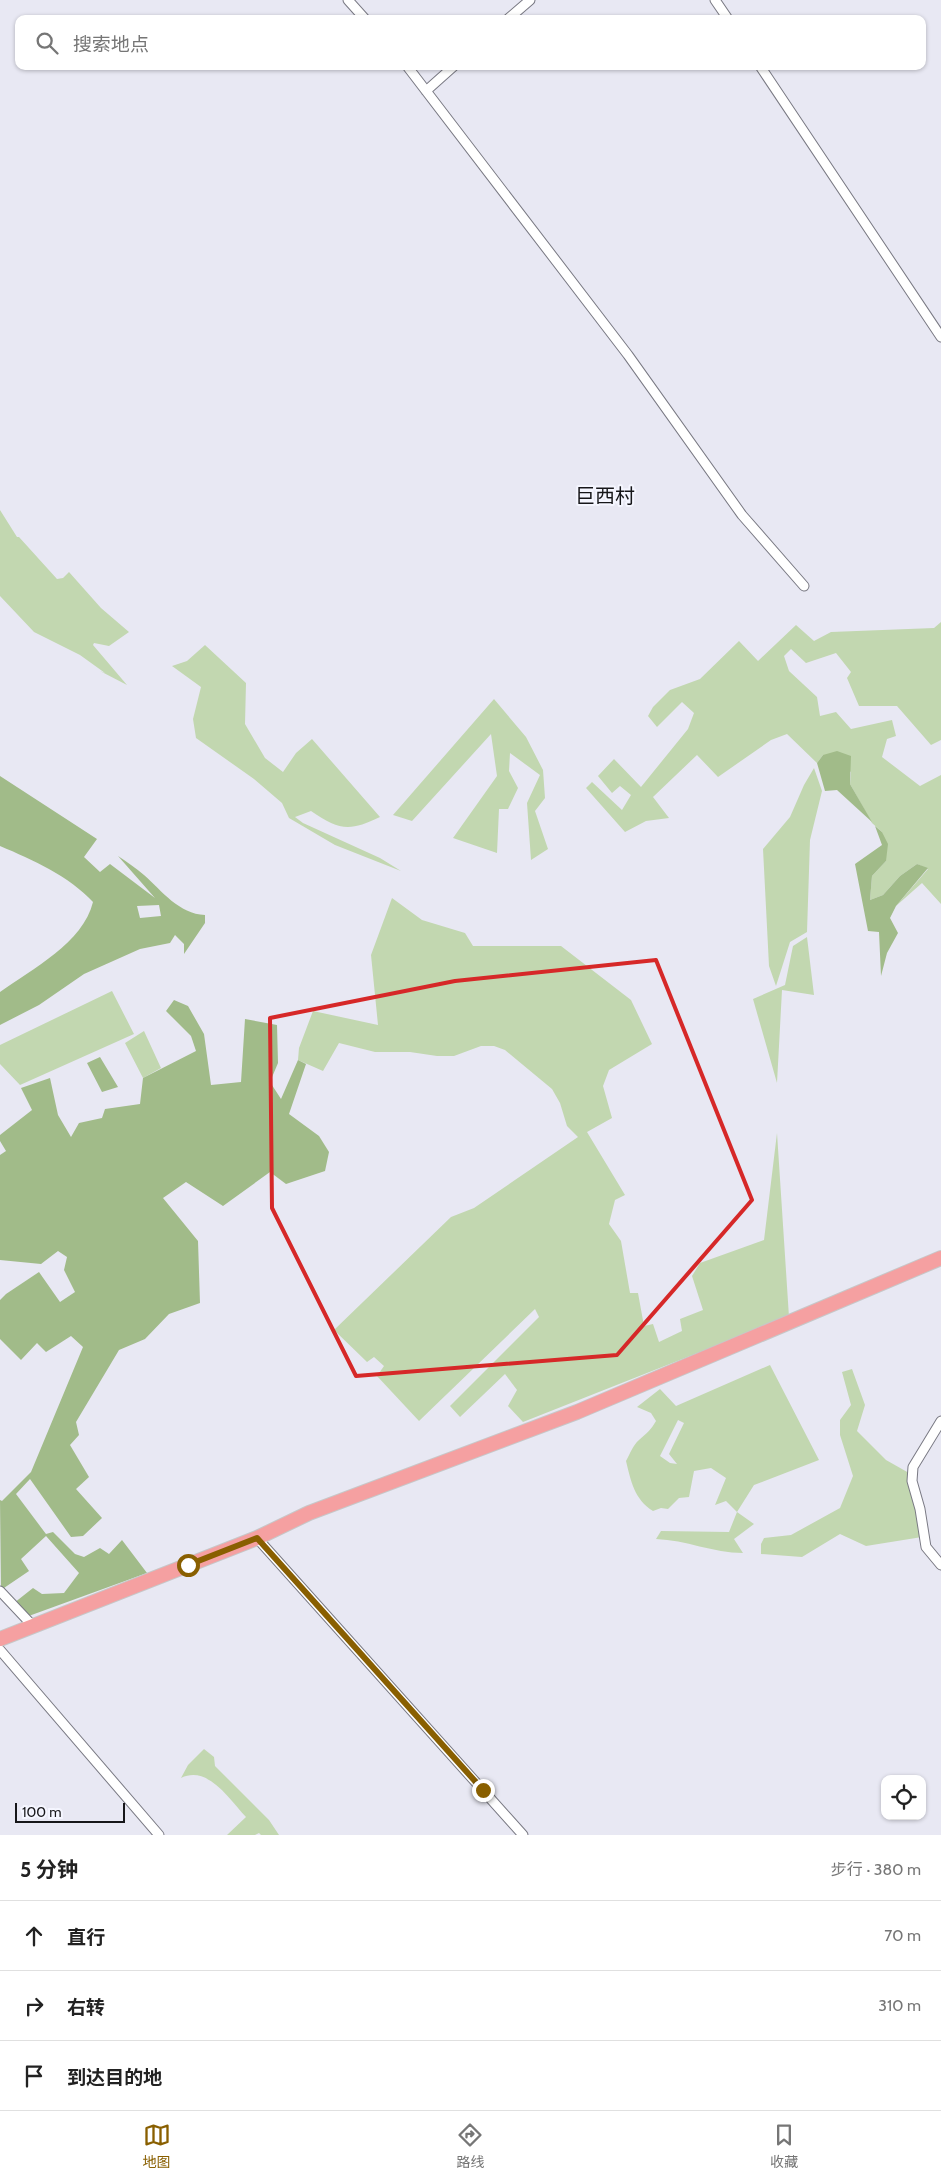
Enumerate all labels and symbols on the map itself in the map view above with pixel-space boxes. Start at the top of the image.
district label: 巨西村 [575,484,635,508]
route start [177,1554,200,1577]
route end [472,1779,495,1802]
scale bar [15,1800,125,1823]

